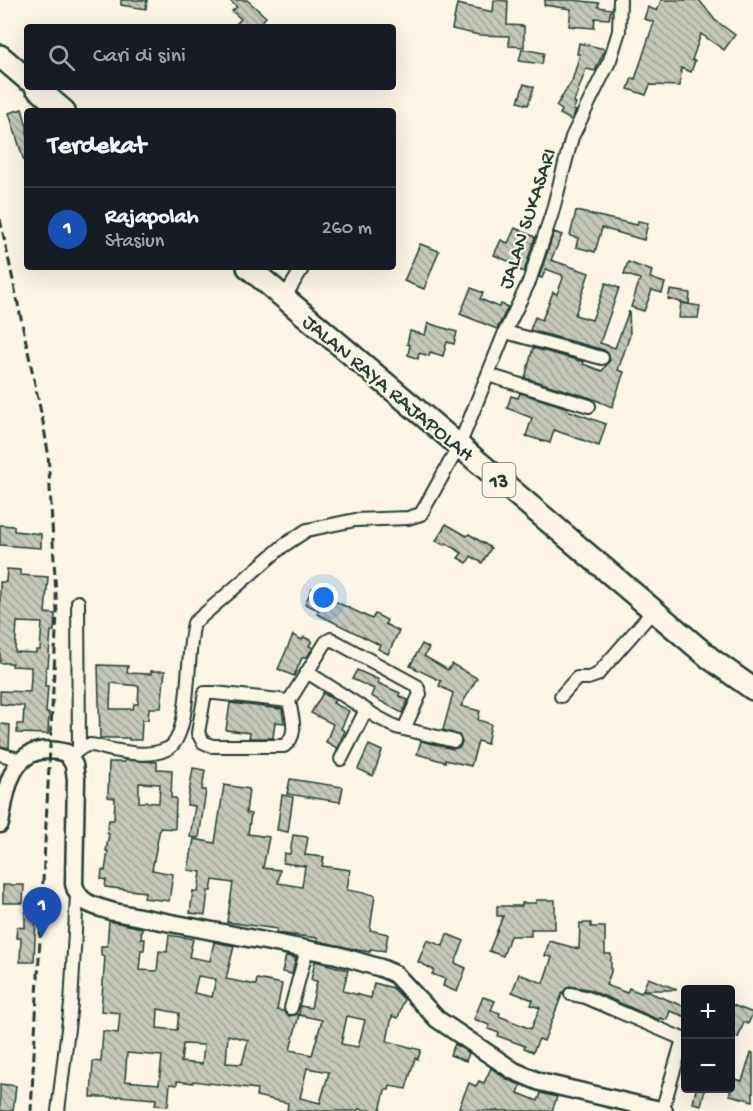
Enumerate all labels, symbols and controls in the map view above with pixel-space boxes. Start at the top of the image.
search box [24,24,396,90]
icon: search [45,41,78,74]
text: Cari di sini [93,44,186,70]
text: Terdekat [48,132,146,163]
street label: JALAN SUKASARI [495,146,564,292]
text: Rajapolah [105,205,198,231]
text: 1 [63,218,72,241]
text: 260 m [322,218,372,241]
text: Stasiun [105,231,164,254]
street label: JALAN RAYA RAJAPOLAH [296,311,478,469]
road number: 13 [482,463,516,497]
your location [309,583,338,612]
pin: 1 [22,888,62,937]
map controls [681,985,735,1093]
button: + [681,985,735,1039]
button: − [681,1039,735,1093]

